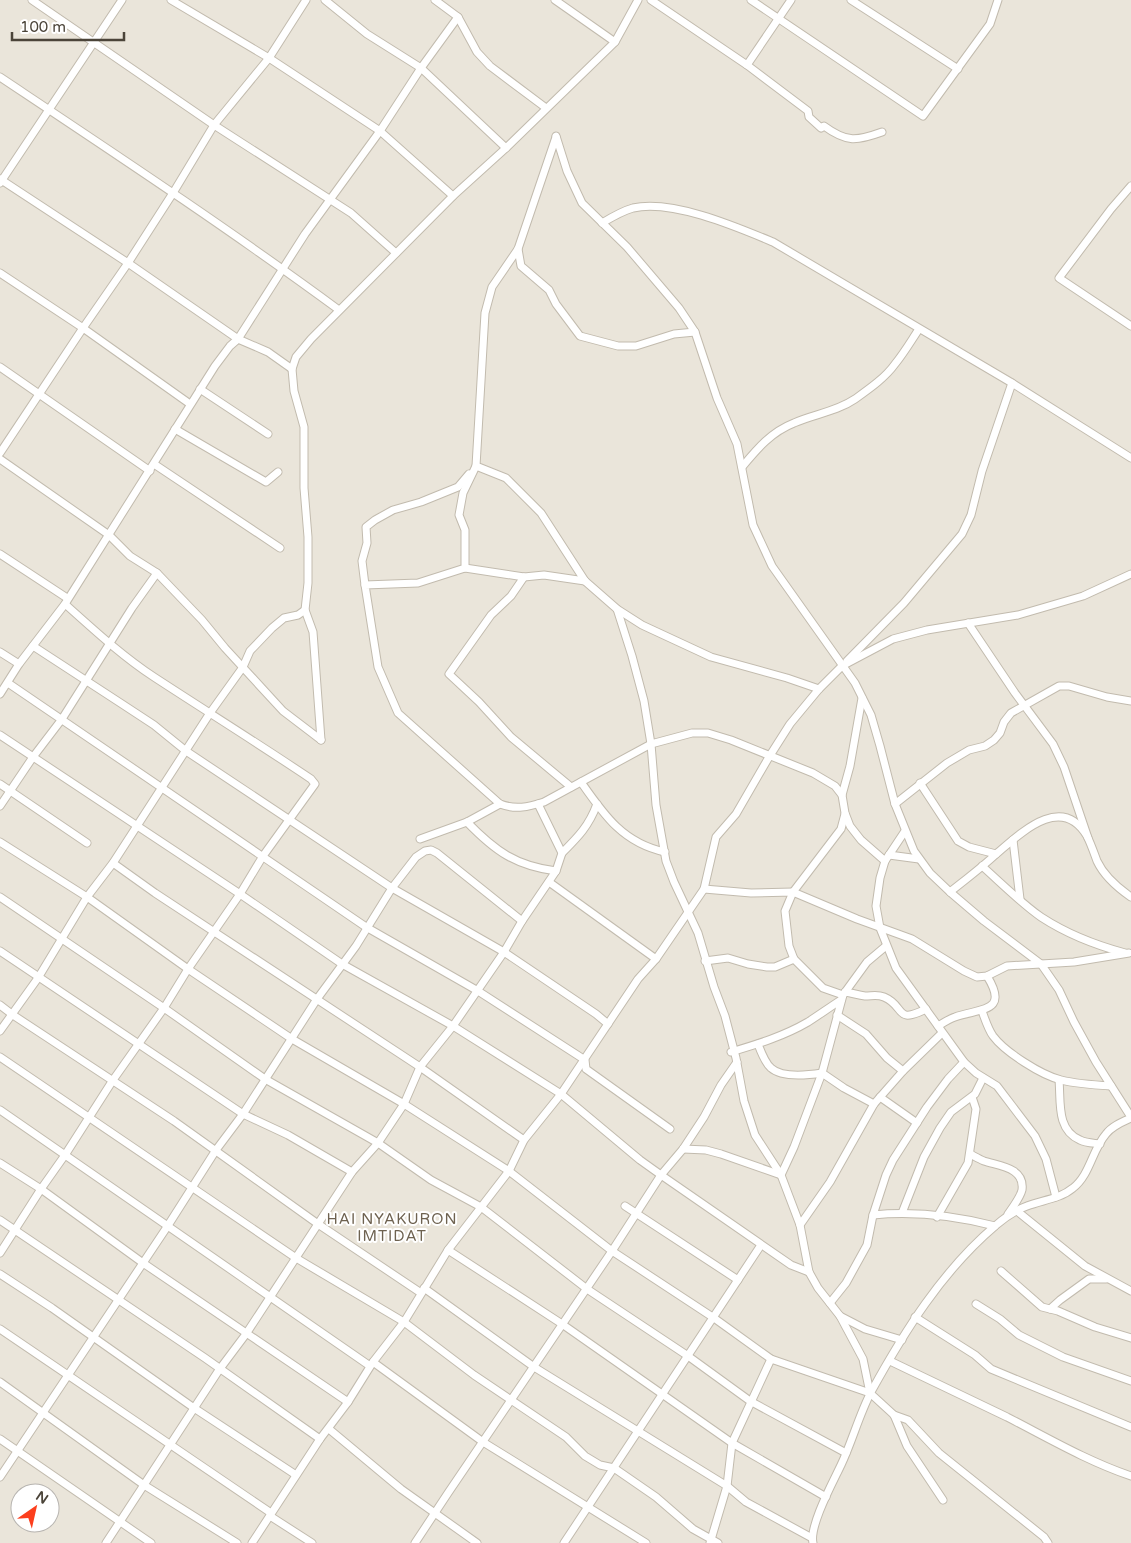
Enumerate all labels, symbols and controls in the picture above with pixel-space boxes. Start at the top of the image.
scale bar [12,10,125,42]
text: 100 m [20,18,66,36]
district label: HAI NYAKURON IMTIDAT [327,1210,457,1245]
north arrow [10,1483,60,1533]
text: N [33,1487,51,1508]

